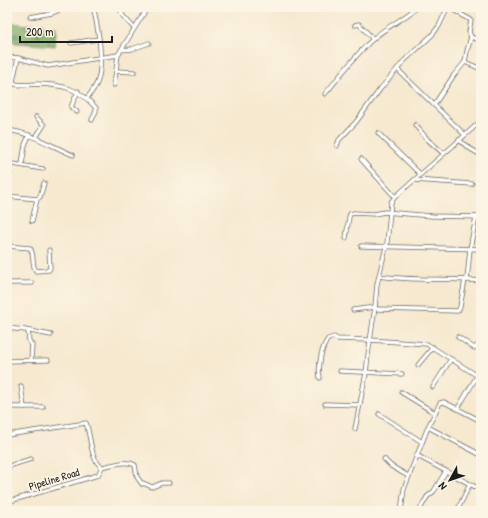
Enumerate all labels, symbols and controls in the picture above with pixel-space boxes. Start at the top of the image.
scale bar [20,18,112,44]
text: 200 m [26,23,53,40]
north arrow [430,460,470,500]
street label: Pipeline Road [27,464,82,493]
text: N [435,480,450,493]

